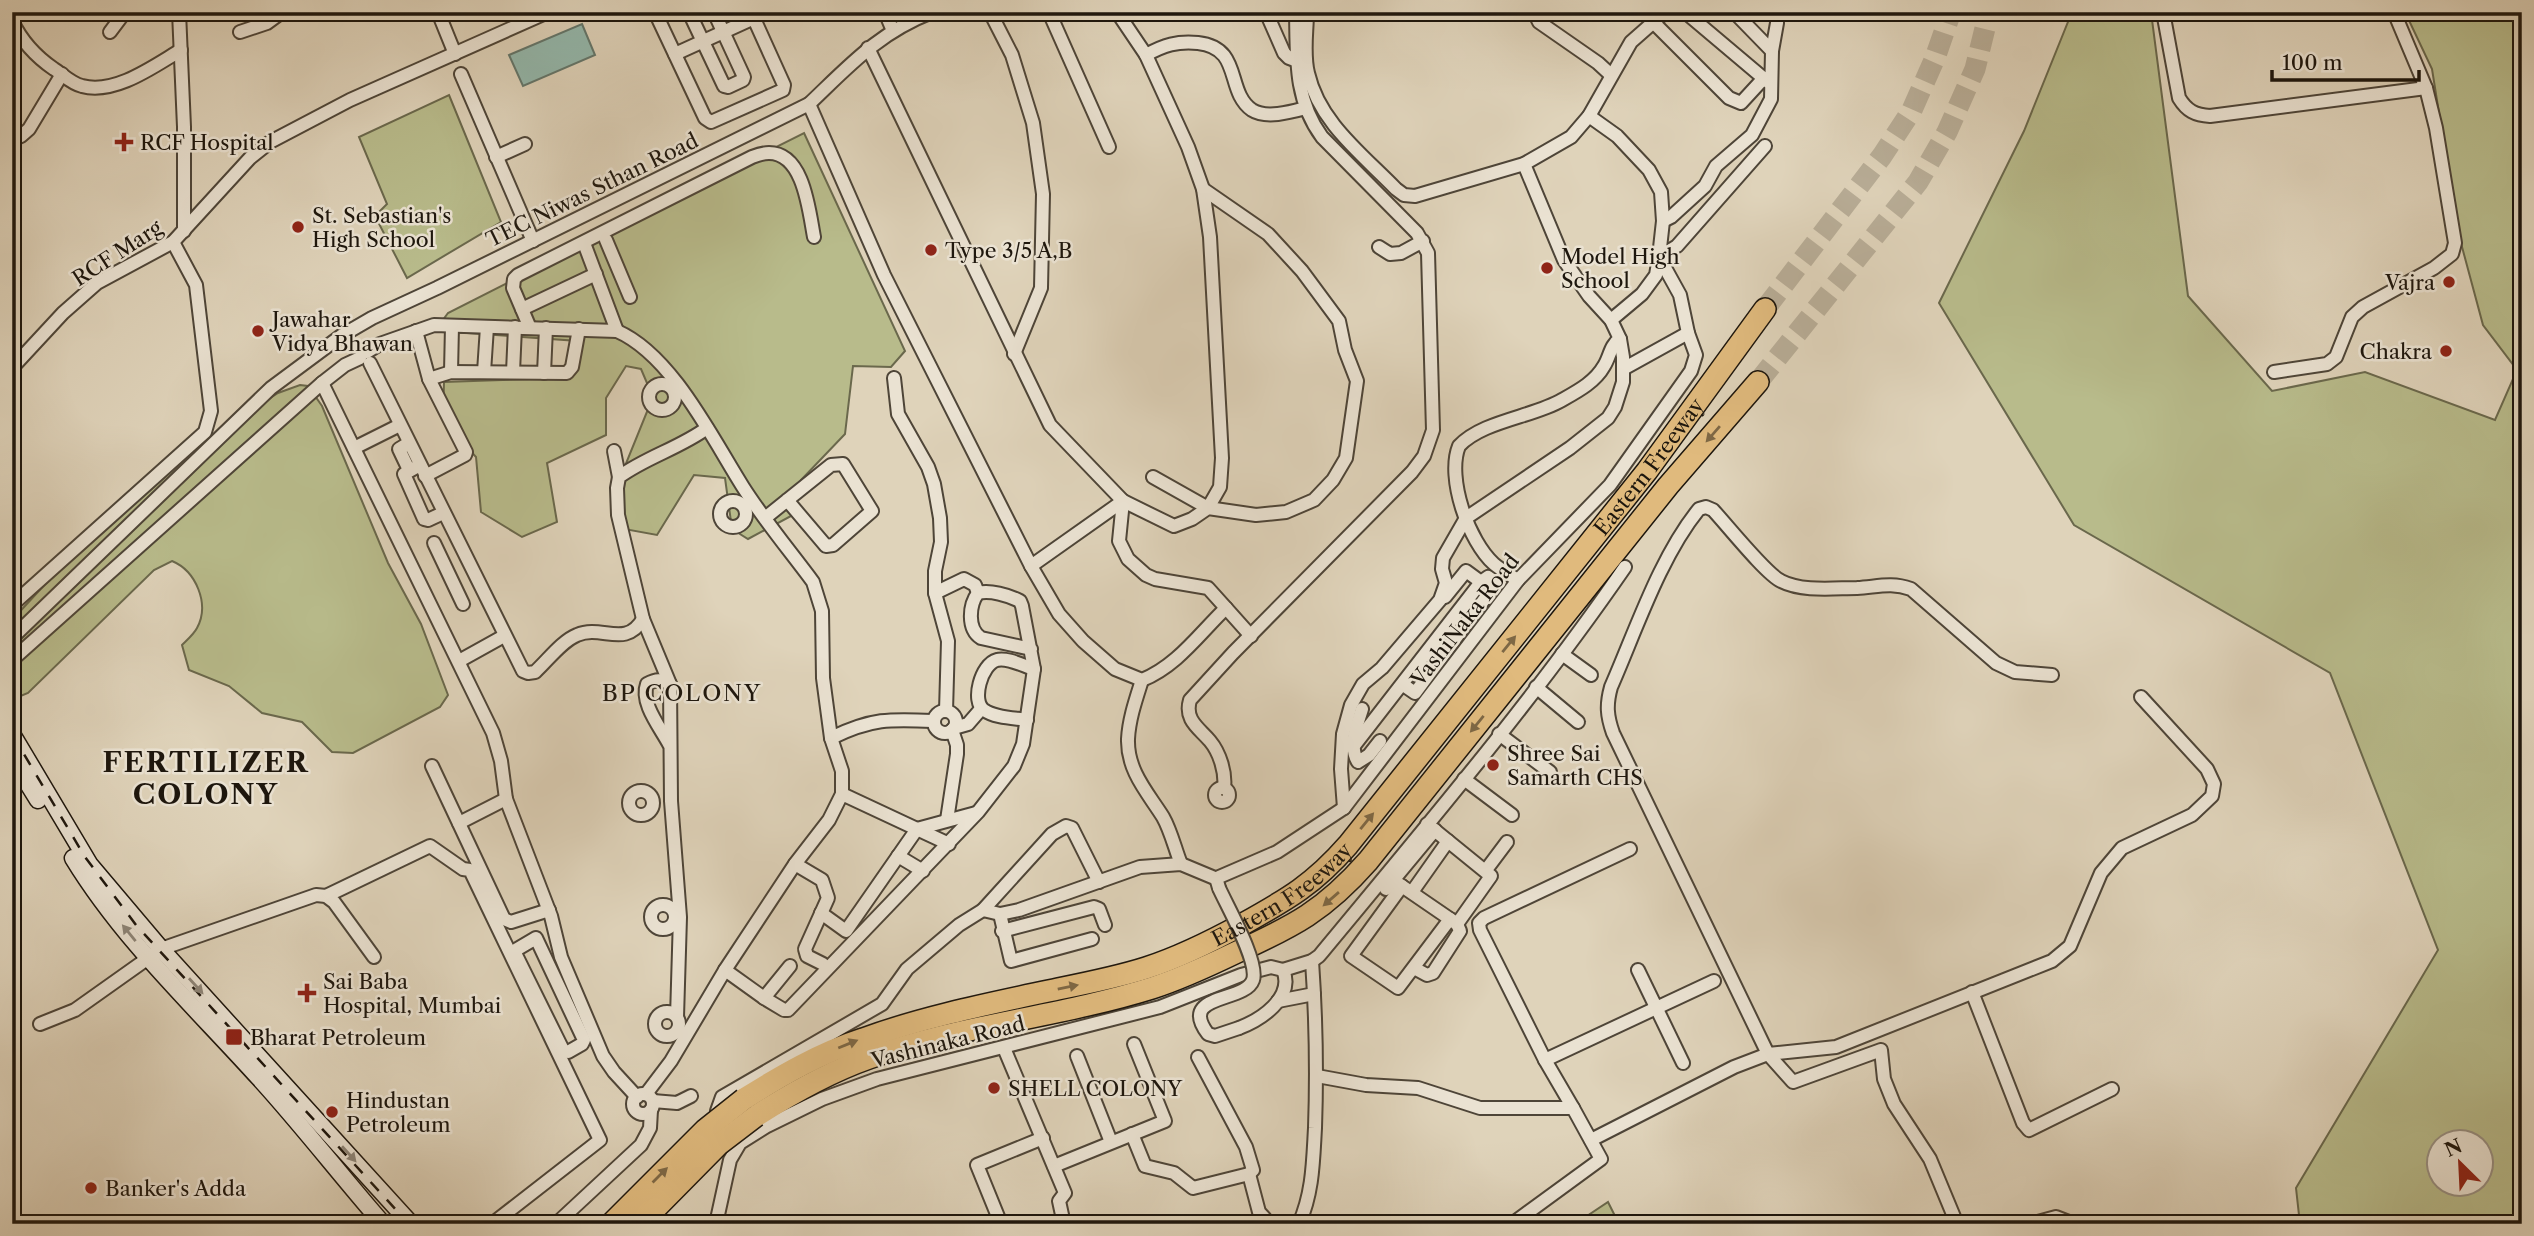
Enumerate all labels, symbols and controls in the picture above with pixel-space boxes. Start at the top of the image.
scale bar [2272,38,2418,82]
text: 100 m [2282,50,2343,75]
street label: TEC Niwas Sthan Road [482,128,702,252]
place label: RCF Hospital [140,130,273,155]
marker: RCF Hospital [114,132,134,152]
place label: St. Sebastian's High School [312,203,451,252]
street label: RCF Marg [67,214,167,291]
marker: St. Sebastian's High School [290,219,306,235]
place label: Type 3/5 A,B [945,238,1073,263]
marker: Type 3/5 A,B [923,242,939,258]
place label: Model High School [1561,244,1680,293]
marker: Model High School [1539,260,1555,276]
place label: Vajra [2384,270,2436,295]
marker: Vajra [2441,274,2457,290]
place label: Jawahar Vidya Bhawan [269,307,413,356]
marker: Jawahar Vidya Bhawan [250,323,266,339]
place label: Chakra [2360,339,2433,364]
marker: Chakra [2438,343,2454,359]
street label: Eastern Freeway [1588,393,1709,540]
one-way arrow [1706,425,1721,442]
street label: VashiNaka Road [1405,549,1525,692]
one-way arrow [1501,635,1516,653]
district label: BP COLONY [602,679,762,707]
one-way arrow [1470,715,1485,733]
place label: Shree Sai Samarth CHS [1507,741,1643,790]
district label: FERTILIZER COLONY [103,745,309,811]
marker: Shree Sai Samarth CHS [1485,757,1501,773]
one-way arrow [1359,813,1374,831]
street label: Eastern Freeway [1207,837,1357,951]
one-way arrow [1323,891,1340,906]
one-way arrow [121,925,136,943]
place label: Sai Baba Hospital, Mumbai [323,969,501,1018]
one-way arrow [187,977,203,994]
one-way arrow [1057,981,1079,992]
marker: Sai Baba Hospital, Mumbai [297,983,317,1003]
street label: Vashinaka Road [868,1011,1028,1073]
place label: Bharat Petroleum [250,1025,426,1050]
marker: Bharat Petroleum [224,1027,244,1047]
one-way arrow [838,1039,859,1050]
place label: SHELL COLONY [1008,1076,1183,1101]
marker: SHELL COLONY [986,1080,1002,1096]
place label: Hindustan Petroleum [346,1088,451,1137]
marker: Hindustan Petroleum [324,1104,340,1120]
north arrow [2426,1128,2496,1198]
text: N [2441,1134,2466,1162]
one-way arrow [341,1146,356,1163]
one-way arrow [651,1167,668,1184]
place label: Banker's Adda [105,1176,247,1201]
marker: Banker's Adda [83,1180,99,1196]

